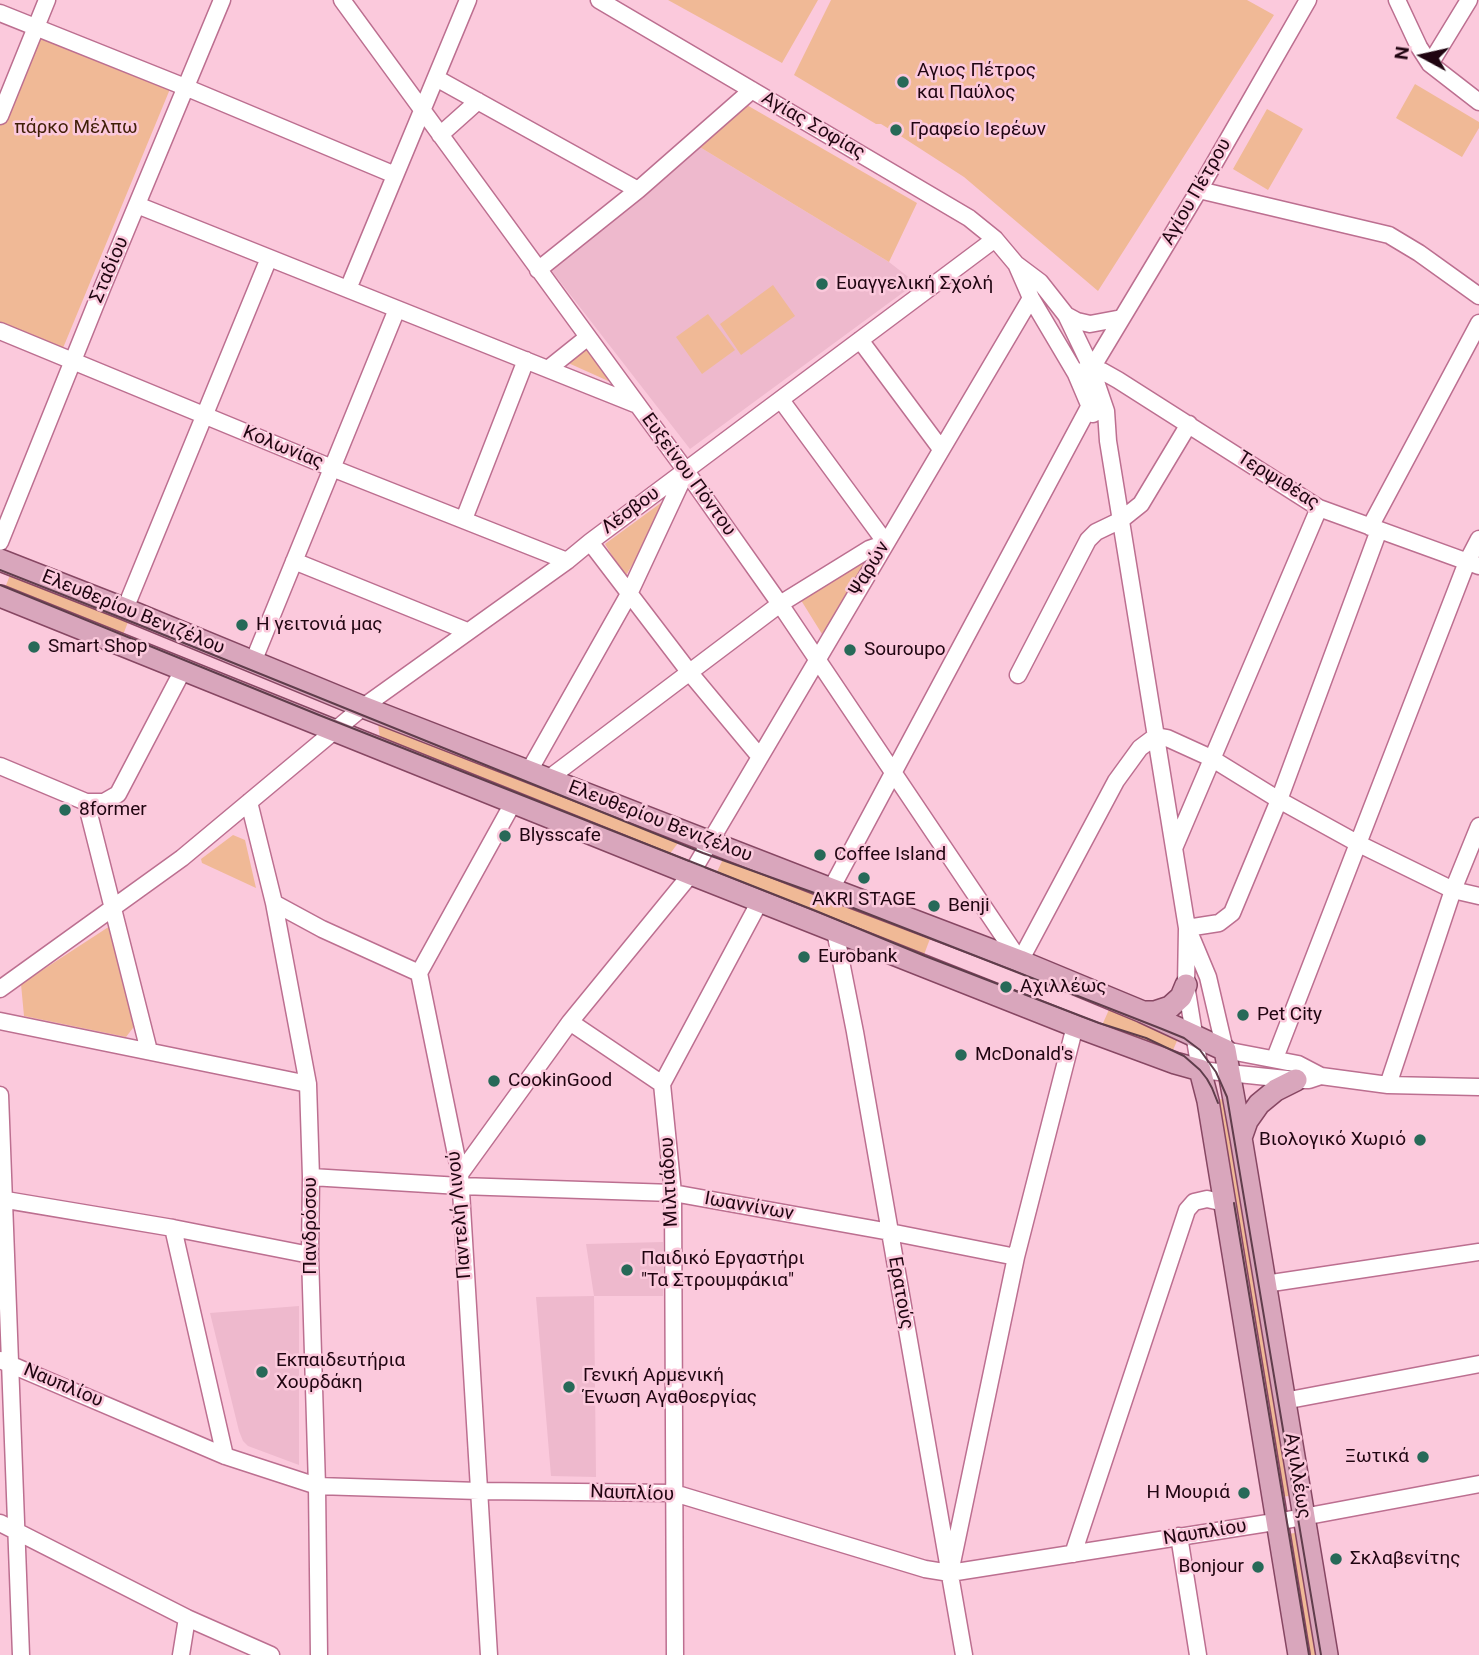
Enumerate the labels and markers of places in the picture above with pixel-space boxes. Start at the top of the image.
place label: Αγιος Πέτρος και Παύλος [917,60,1036,104]
marker: Αγιος Πέτρος και Παύλος [895,74,911,90]
place label: Γραφείο Ιερέων [910,119,1046,141]
marker: Γραφείο Ιερέων [888,122,904,138]
place label: Ευαγγελική Σχολή [836,273,993,295]
marker: Ευαγγελική Σχολή [814,276,830,292]
place label: Η γειτονιά μας [256,614,382,636]
marker: Η γειτονιά μας [234,617,250,633]
place label: Smart Shop [48,636,147,658]
marker: Smart Shop [26,639,42,655]
place label: Souroupo [864,639,946,661]
marker: Souroupo [842,642,858,658]
place label: 8former [79,799,147,821]
marker: 8former [57,802,73,818]
place label: Blysscafe [519,825,601,847]
marker: Blysscafe [497,828,513,844]
place label: Coffee Island [834,844,946,866]
marker: Coffee Island [812,847,828,863]
marker: AKRI STAGE [856,870,872,886]
place label: AKRI STAGE [812,889,916,911]
place label: Benji [948,895,990,917]
marker: Benji [926,898,942,914]
place label: Eurobank [818,946,897,968]
marker: Eurobank [796,949,812,965]
place label: Αχιλλέως [1020,976,1107,998]
marker: Αχιλλέως [998,979,1014,995]
place label: Pet City [1257,1004,1322,1026]
marker: Pet City [1235,1007,1251,1023]
place label: McDonald's [975,1044,1073,1066]
marker: McDonald's [953,1047,969,1063]
place label: CookinGood [508,1070,612,1092]
marker: CookinGood [486,1073,502,1089]
place label: Βιολογικό Χωριό [1259,1129,1406,1151]
marker: Βιολογικό Χωριό [1412,1132,1428,1148]
place label: Παιδικό Εργαστήρι "Τα Στρουμφάκια" [641,1248,805,1292]
marker: Παιδικό Εργαστήρι "Τα Στρουμφάκια" [619,1262,635,1278]
place label: Εκπαιδευτήρια Χουρδάκη [276,1350,405,1394]
marker: Εκπαιδευτήρια Χουρδάκη [254,1364,270,1380]
place label: Γενική Αρμενική Ένωση Αγαθοεργίας [583,1365,757,1409]
marker: Γενική Αρμενική Ένωση Αγαθοεργίας [561,1379,577,1395]
place label: Ξωτικά [1345,1446,1409,1468]
marker: Ξωτικά [1415,1449,1431,1465]
place label: Η Μουριά [1146,1482,1230,1504]
marker: Η Μουριά [1236,1485,1252,1501]
place label: Σκλαβενίτης [1350,1548,1460,1570]
marker: Σκλαβενίτης [1328,1551,1344,1567]
place label: Bonjour [1179,1556,1244,1578]
marker: Bonjour [1250,1559,1266,1575]

